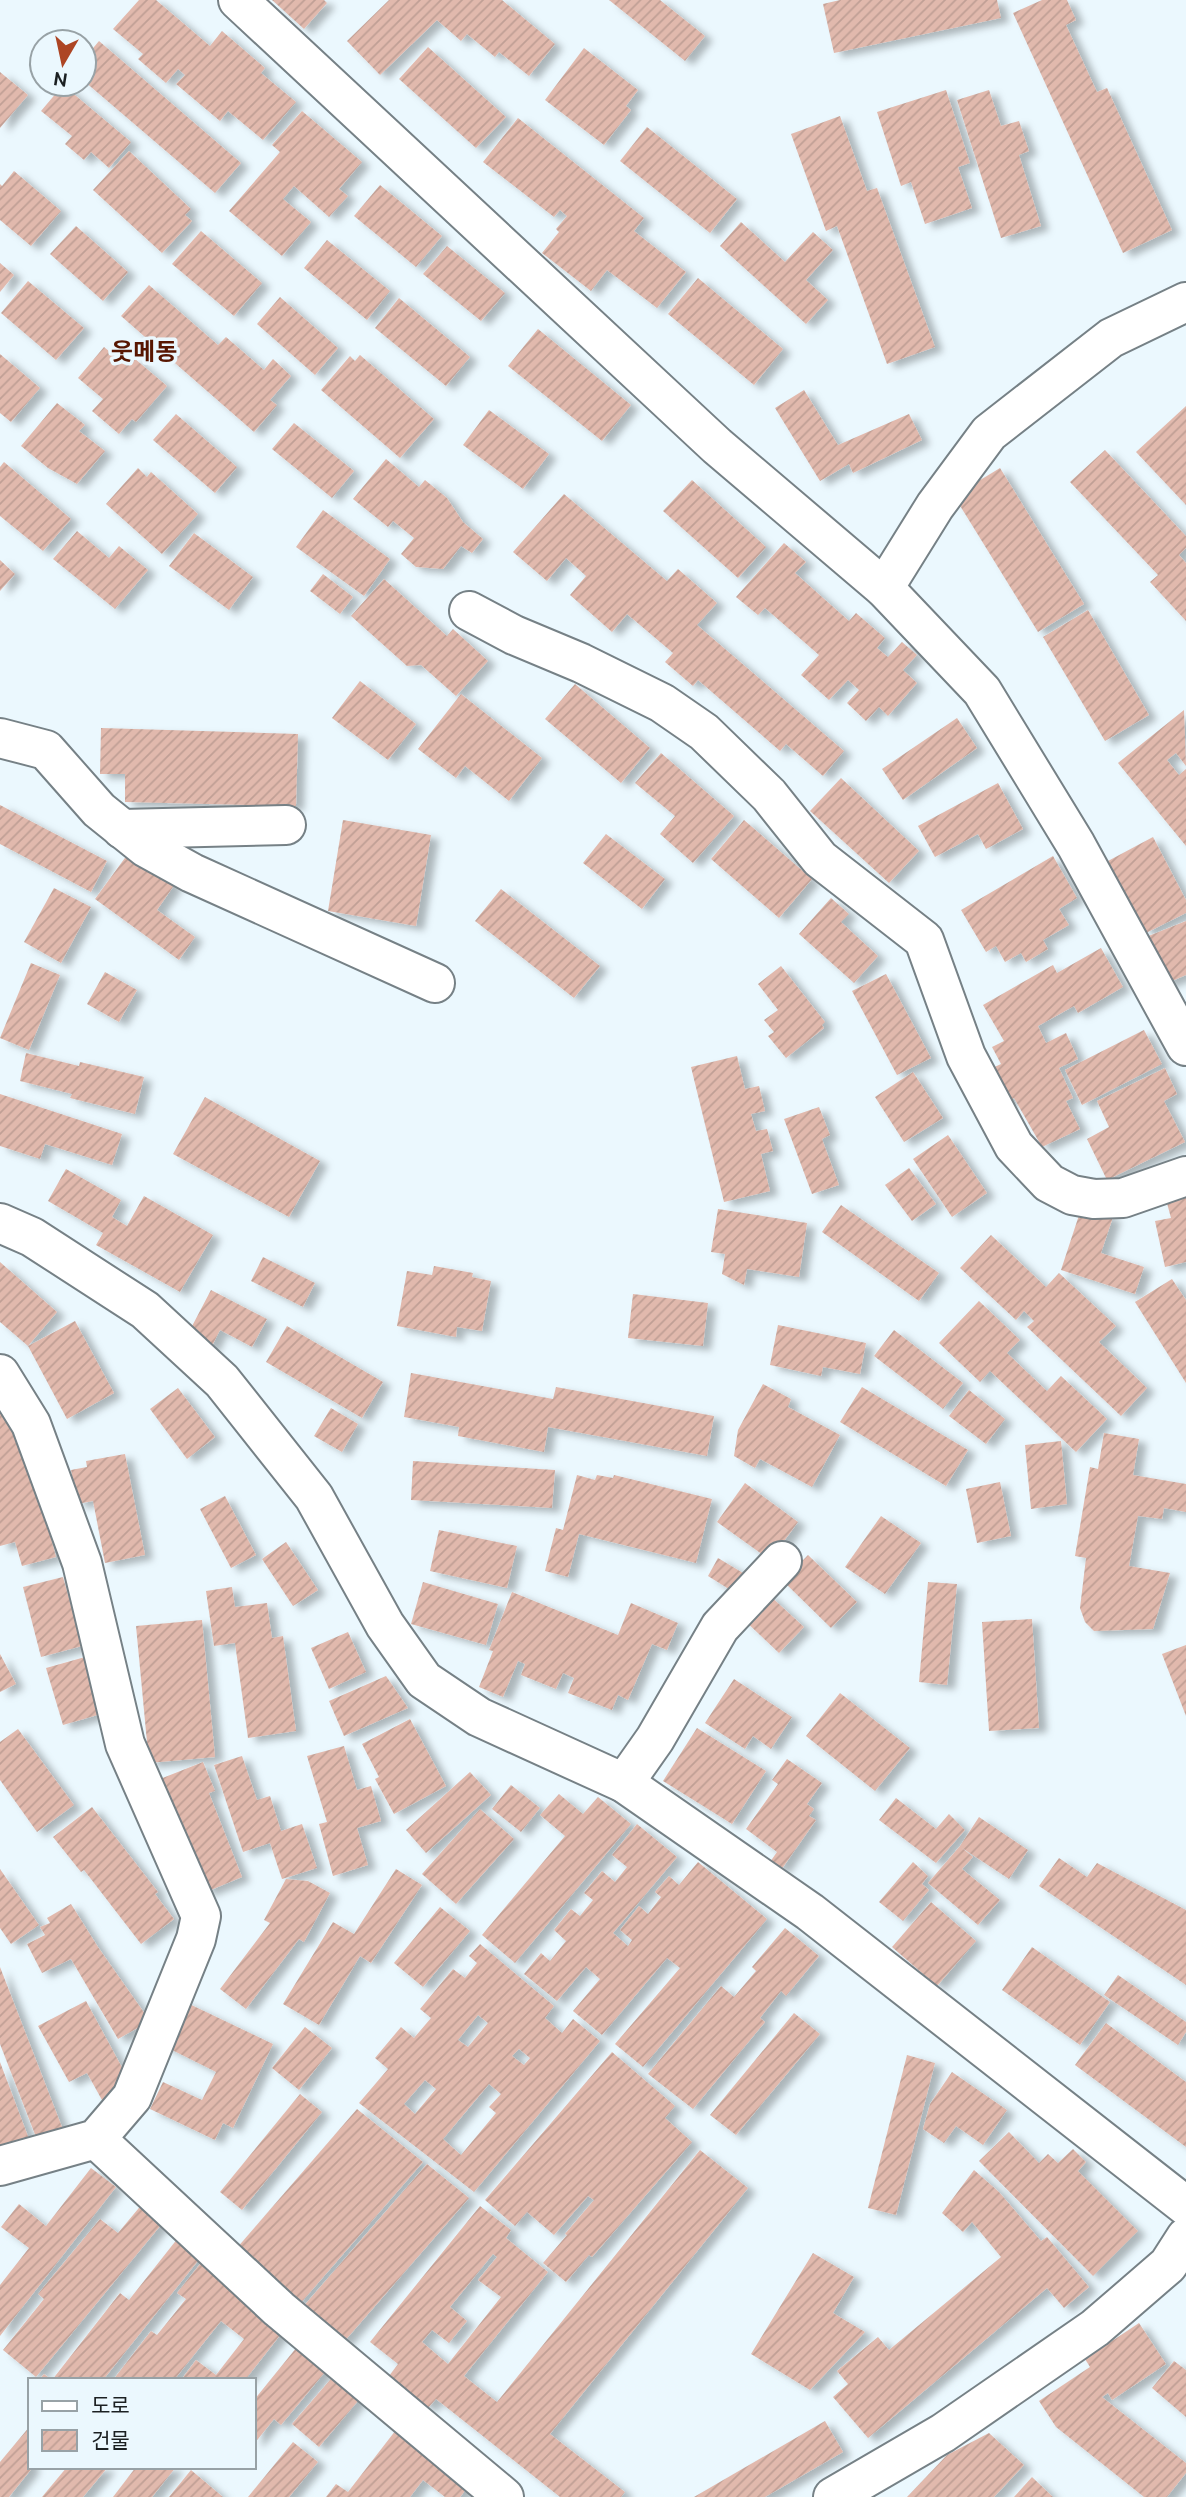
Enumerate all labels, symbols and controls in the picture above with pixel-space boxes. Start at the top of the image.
north arrow [28,28,98,98]
text: N [52,68,69,92]
district label: 웃메동 [111,338,177,365]
legend [28,2378,256,2469]
text: 도로 [91,2393,130,2417]
text: 건물 [91,2428,130,2452]

